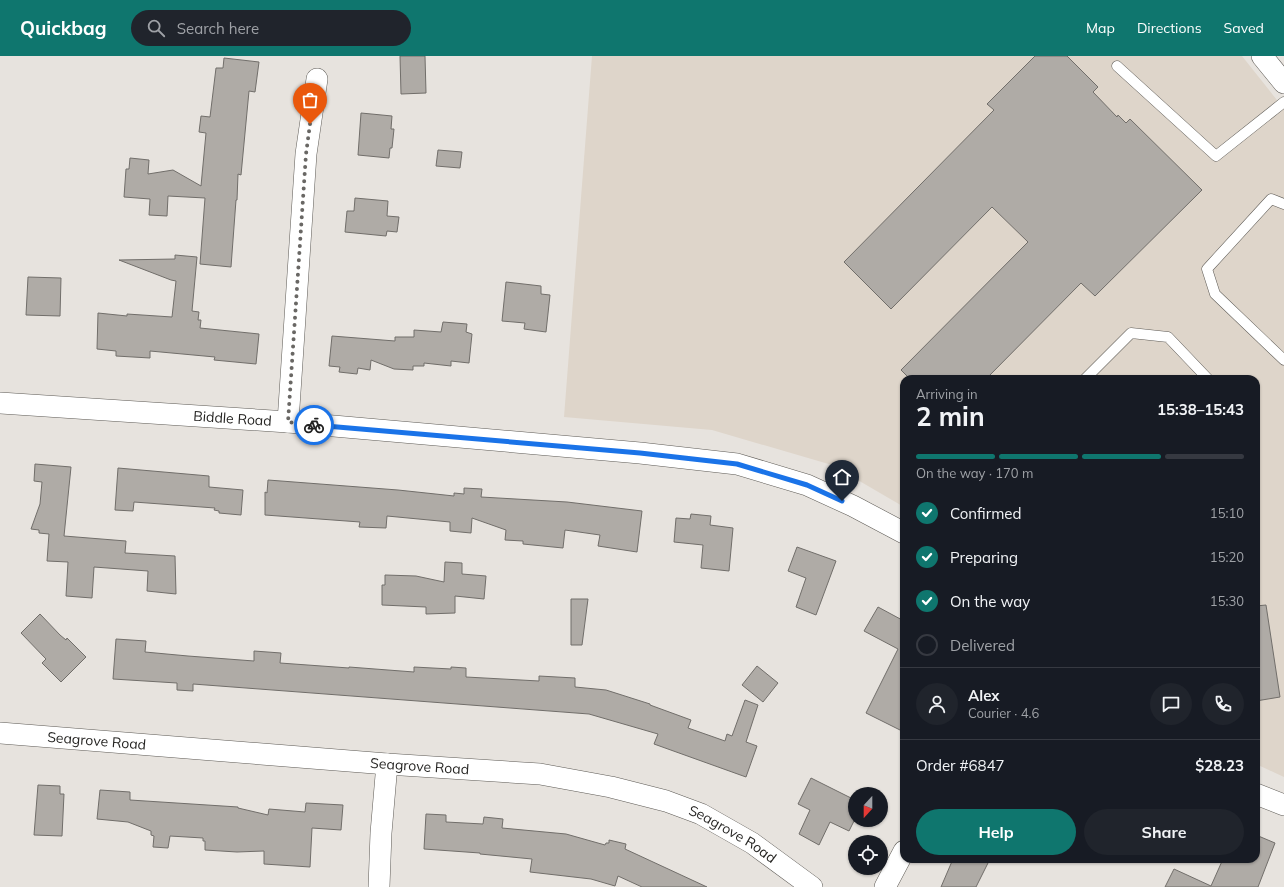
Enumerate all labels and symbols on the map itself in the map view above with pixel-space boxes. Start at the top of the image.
pin [293,83,327,124]
courier [294,405,334,445]
street label: Biddle Road [193,407,272,430]
pin [825,460,859,501]
street label: Seagrove Road [47,728,147,754]
street label: Seagrove Road [370,754,470,778]
north arrow [848,787,888,827]
street label: Seagrove Road [686,801,780,867]

